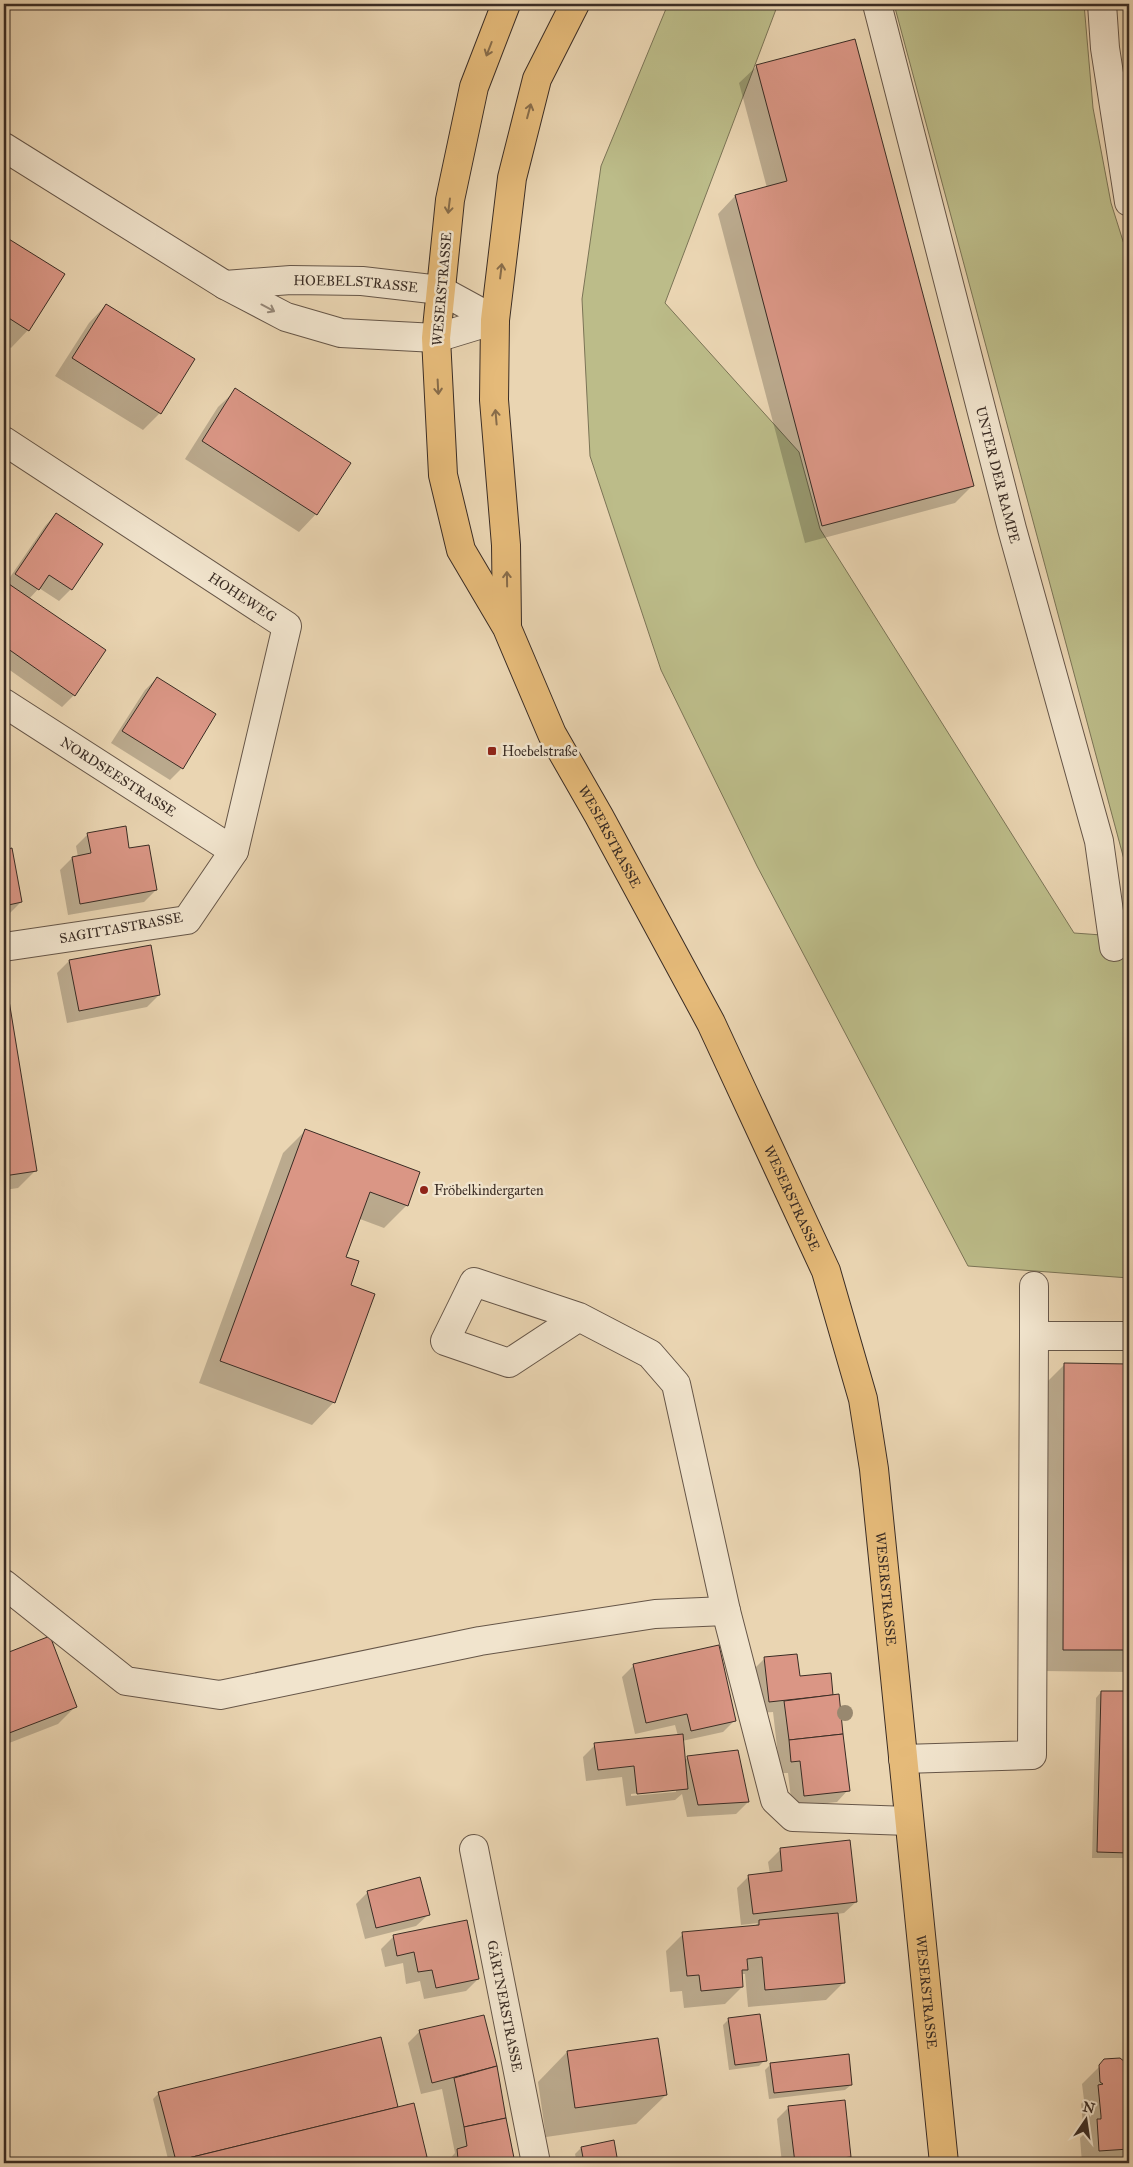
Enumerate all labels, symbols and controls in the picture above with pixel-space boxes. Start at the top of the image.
one-way arrow [483,41,493,56]
one-way arrow [525,104,534,120]
one-way arrow [444,198,454,214]
street label: WESERSTRASSE [429,231,455,347]
one-way arrow [496,263,506,279]
street label: HOEBELSTRASSE [293,272,419,296]
one-way arrow [260,304,275,313]
one-way arrow [434,379,443,395]
street label: UNTER DER RAMPE [972,404,1024,545]
one-way arrow [491,409,501,425]
street label: HOHEWEG [205,568,280,625]
one-way arrow [502,571,512,588]
street label: NORDSEESTRASSE [57,733,179,820]
place label: Hoebelstraße [502,743,578,760]
marker: Hoebelstraße [486,745,498,757]
street label: WESERSTRASSE [575,782,645,891]
street label: SAGITTASTRASSE [58,909,184,947]
street label: WESERSTRASSE [760,1143,824,1253]
place label: Fröbelkindergarten [434,1182,544,1199]
marker: Fröbelkindergarten [418,1184,430,1196]
street label: WESERSTRASSE [872,1531,900,1647]
street label: WESERSTRASSE [913,1934,941,2050]
street label: GÄRTNERSTRASSE [484,1939,526,2073]
north arrow [1060,2094,1110,2144]
text: N [1081,2098,1097,2117]

